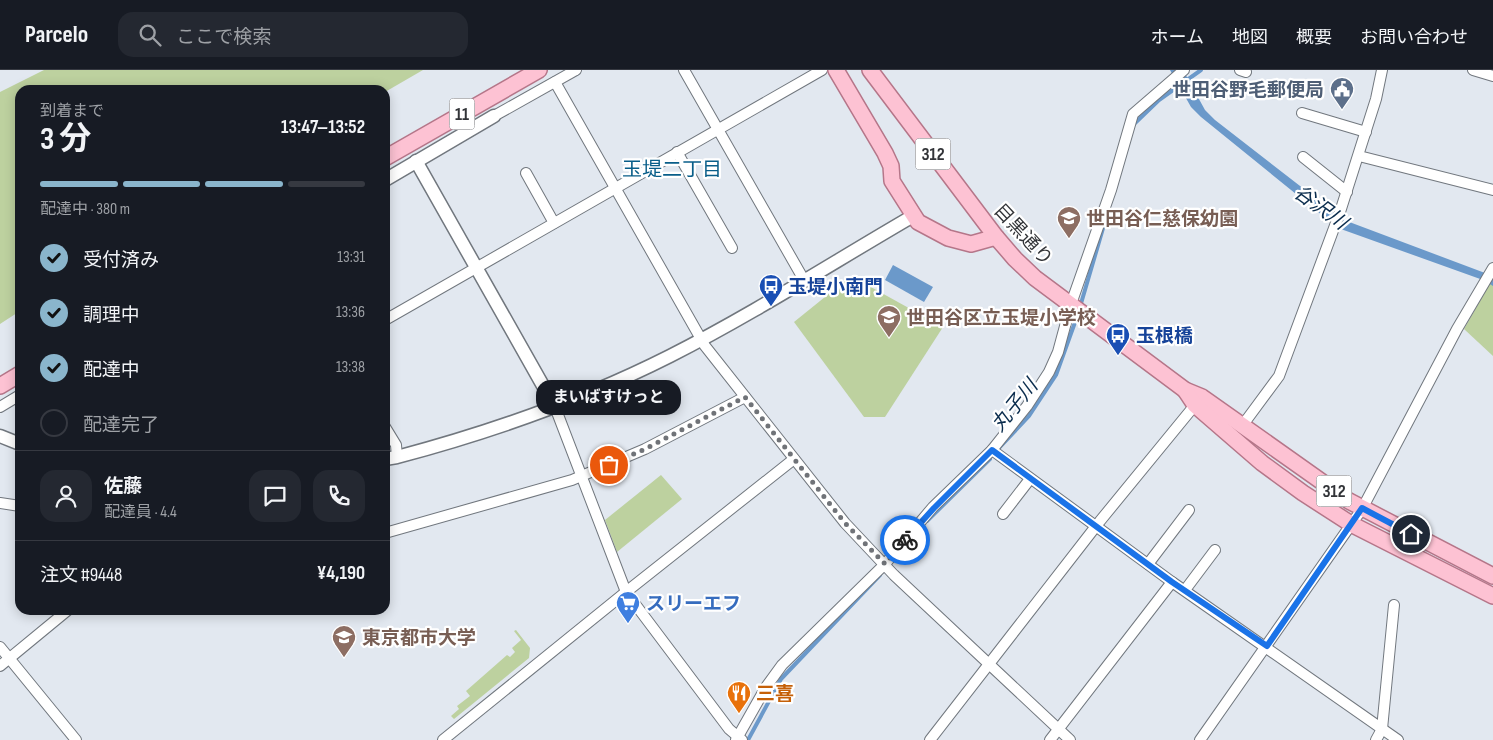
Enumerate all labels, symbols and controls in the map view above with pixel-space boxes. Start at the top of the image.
search box [118,12,468,57]
text: Parcelo [25,20,88,49]
icon: search [136,21,164,49]
text: ここで検索 [176,26,271,49]
text: ホーム [1151,27,1204,48]
text: 地図 [1232,27,1268,48]
text: 概要 [1296,27,1332,48]
text: お問い合わせ [1360,27,1468,48]
public building icon: 世田谷野毛郵便局 [1329,76,1355,110]
place label: 世田谷野毛郵便局 [1172,79,1324,102]
road number: 11 [450,99,474,130]
text: 到着まで [40,102,104,121]
text: 13:47–13:52 [281,116,365,139]
text: 3 分 [40,120,91,159]
road number: 312 [916,138,950,170]
district label: 玉堤二丁目 [622,158,722,182]
water label: 谷沢川 [1289,180,1353,236]
street label: 目黒通り [989,199,1057,271]
text: 配達中 · 380 m [40,200,130,219]
school or university icon: 世田谷仁慈保幼園 [1056,205,1082,239]
place label: 世田谷仁慈保幼園 [1086,208,1238,231]
icon: check [40,244,68,272]
text: 13:31 [337,248,365,267]
text: 受付済み [83,249,159,272]
bus stop icon: 玉堤小南門 [758,273,784,307]
place label: 玉堤小南門 [788,276,883,299]
icon: check [40,299,68,327]
text: 13:36 [336,303,365,322]
text: 調理中 [83,304,140,327]
school or university icon: 世田谷区立玉堤小学校 [876,304,902,338]
place label: 世田谷区立玉堤小学校 [906,307,1096,330]
bus stop icon: 玉根橋 [1105,322,1131,356]
place label: 玉根橋 [1136,325,1193,348]
icon: check [40,354,68,382]
text: 13:38 [336,358,365,377]
text: 配達中 [83,359,140,382]
water label: 丸子川 [987,373,1044,436]
callout: まいばすけっと [536,380,682,415]
text: まいばすけっと [552,388,665,407]
text: 配達完了 [83,414,159,437]
pin [588,444,630,486]
icon: bag [595,451,623,479]
button: person [40,470,92,522]
button: chat [249,470,301,522]
button: phone [313,470,365,522]
text: 佐藤 [104,475,142,498]
road number: 312 [1316,476,1352,506]
text: 配達員 · 4.4 [104,503,177,522]
pin [1390,513,1432,555]
courier [880,515,930,565]
icon: home [1397,520,1425,548]
icon: bike [891,526,919,554]
text: ¥4,190 [317,562,365,585]
text: 注文 #9448 [40,564,122,587]
supermarket icon: スリーエフ [615,590,641,624]
place label: スリーエフ [646,593,741,616]
school or university icon: 東京都市大学 [331,624,357,658]
place label: 東京都市大学 [362,627,476,650]
restaurant icon: 三喜 [726,680,752,714]
place label: 三喜 [756,683,794,706]

